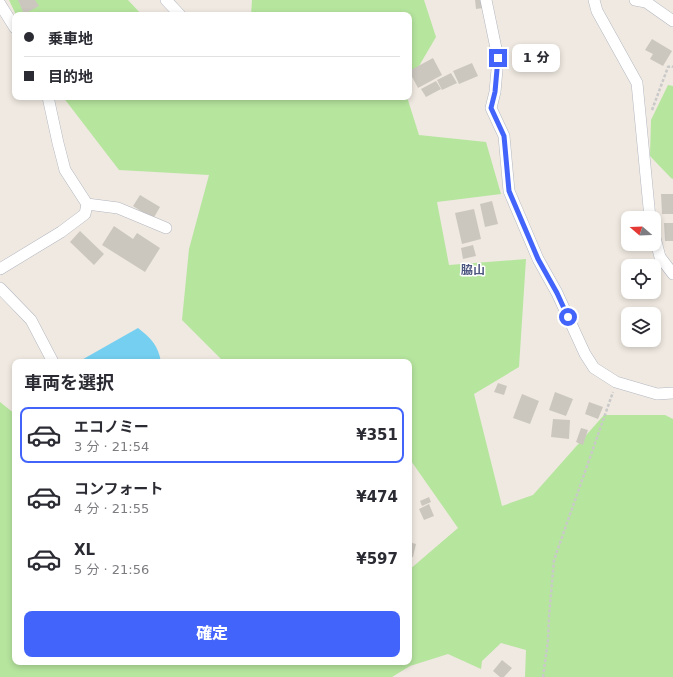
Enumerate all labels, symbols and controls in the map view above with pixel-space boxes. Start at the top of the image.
text: 乗車地 [48,30,93,48]
callout: 1 分 [512,44,560,72]
route end [489,49,507,67]
text: 1 分 [523,50,549,65]
text: 目的地 [48,68,93,86]
north arrow [621,211,661,251]
map controls [621,211,661,347]
button: locate [621,259,661,299]
district label: 脇山 [461,263,485,277]
button: layers [621,307,661,347]
route start [559,308,577,326]
text: 車両を選択 [24,372,114,393]
icon: car [26,417,62,453]
text: エコノミー [74,418,149,436]
text: ¥351 [356,426,398,444]
text: 3 分 · 21:54 [74,439,149,454]
icon: car [26,479,62,515]
text: コンフォート [74,480,164,498]
text: ¥474 [356,488,398,506]
text: 4 分 · 21:55 [74,501,149,516]
icon: car [26,541,62,577]
text: XL [74,541,95,559]
text: ¥597 [356,550,398,568]
text: 5 分 · 21:56 [74,562,149,577]
button: 確定 [24,611,400,657]

